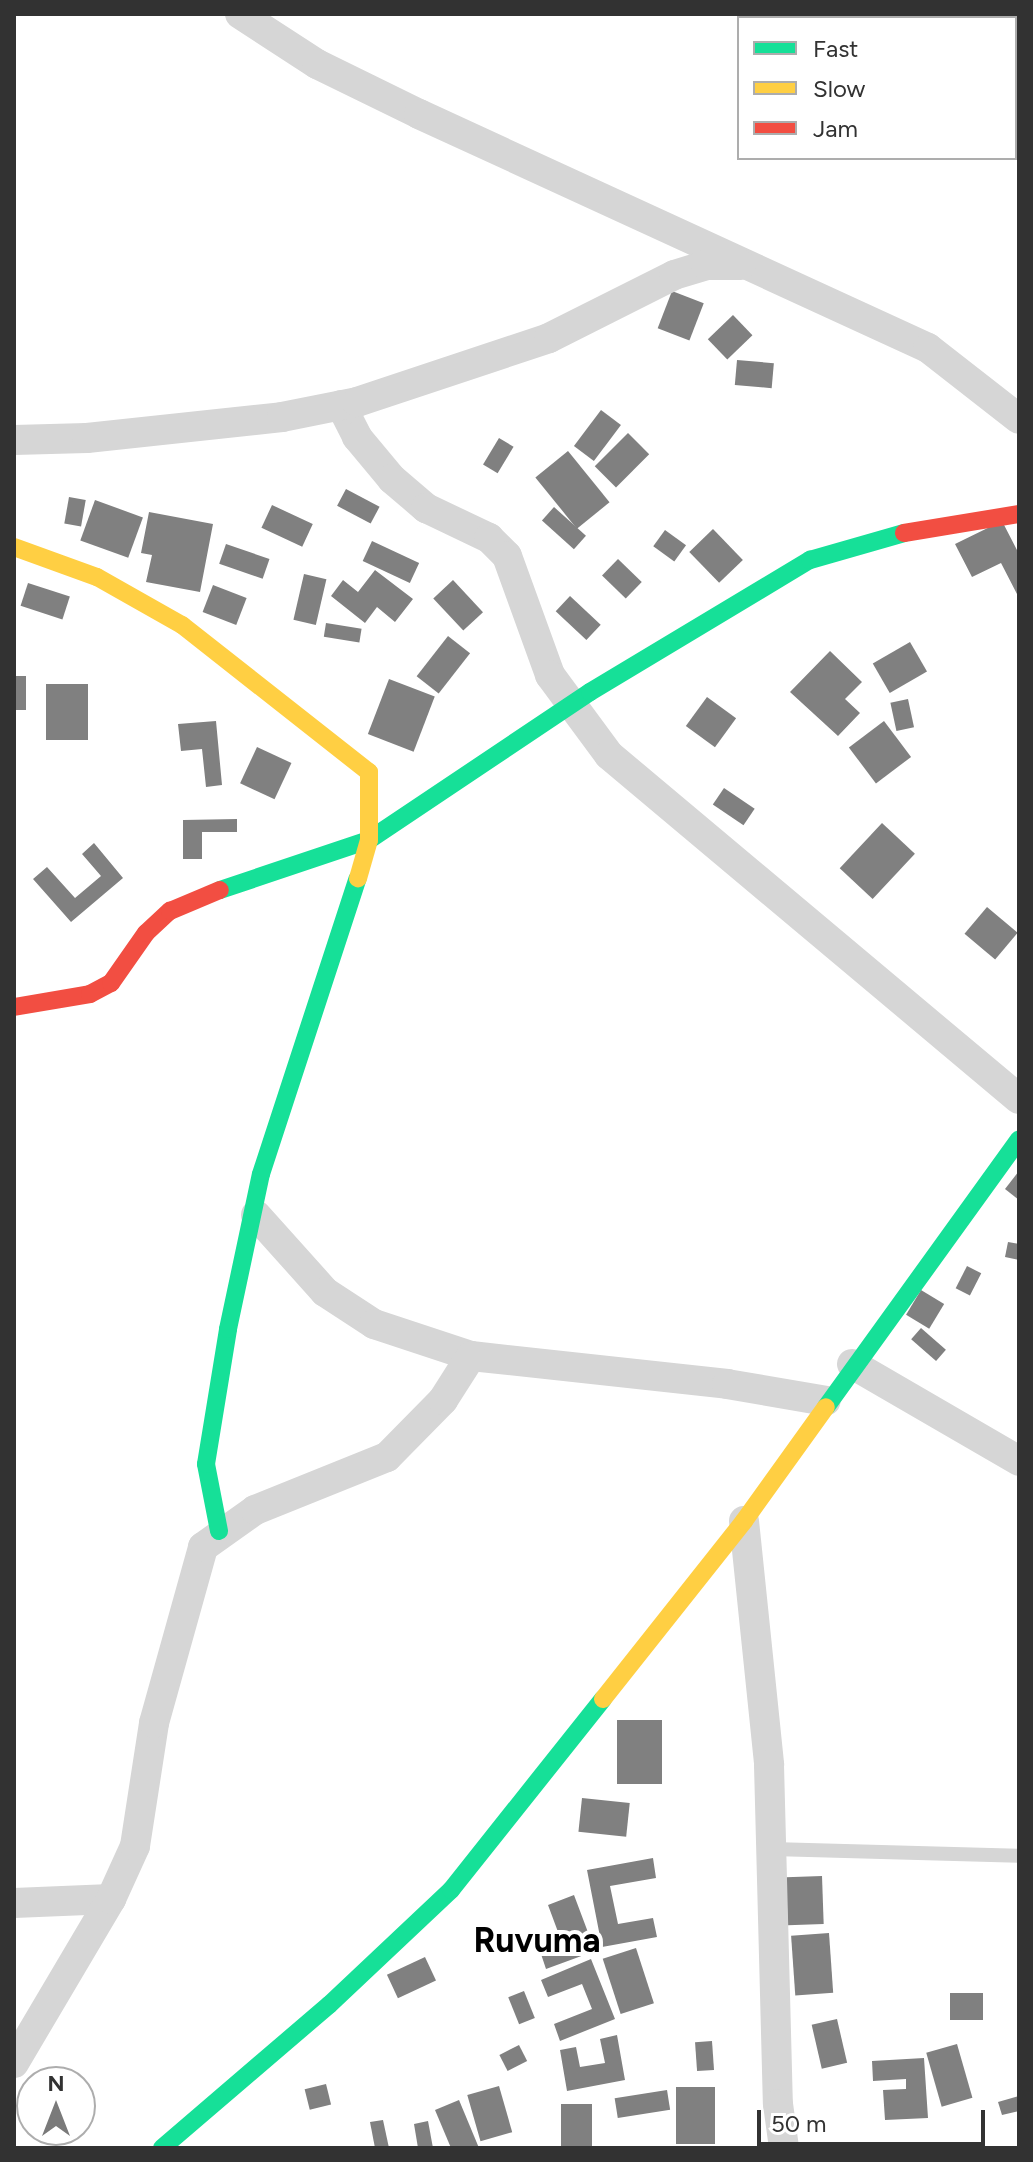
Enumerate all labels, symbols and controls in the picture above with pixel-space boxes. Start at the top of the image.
legend [737,16,1017,160]
text: Fast [813,34,858,63]
text: Slow [813,74,865,103]
text: Jam [813,114,858,143]
district label: Ruvuma [473,1921,601,1961]
north arrow [16,2066,96,2146]
text: N [47,2070,65,2097]
scale bar [761,2094,989,2144]
text: 50 m [771,2109,827,2138]

